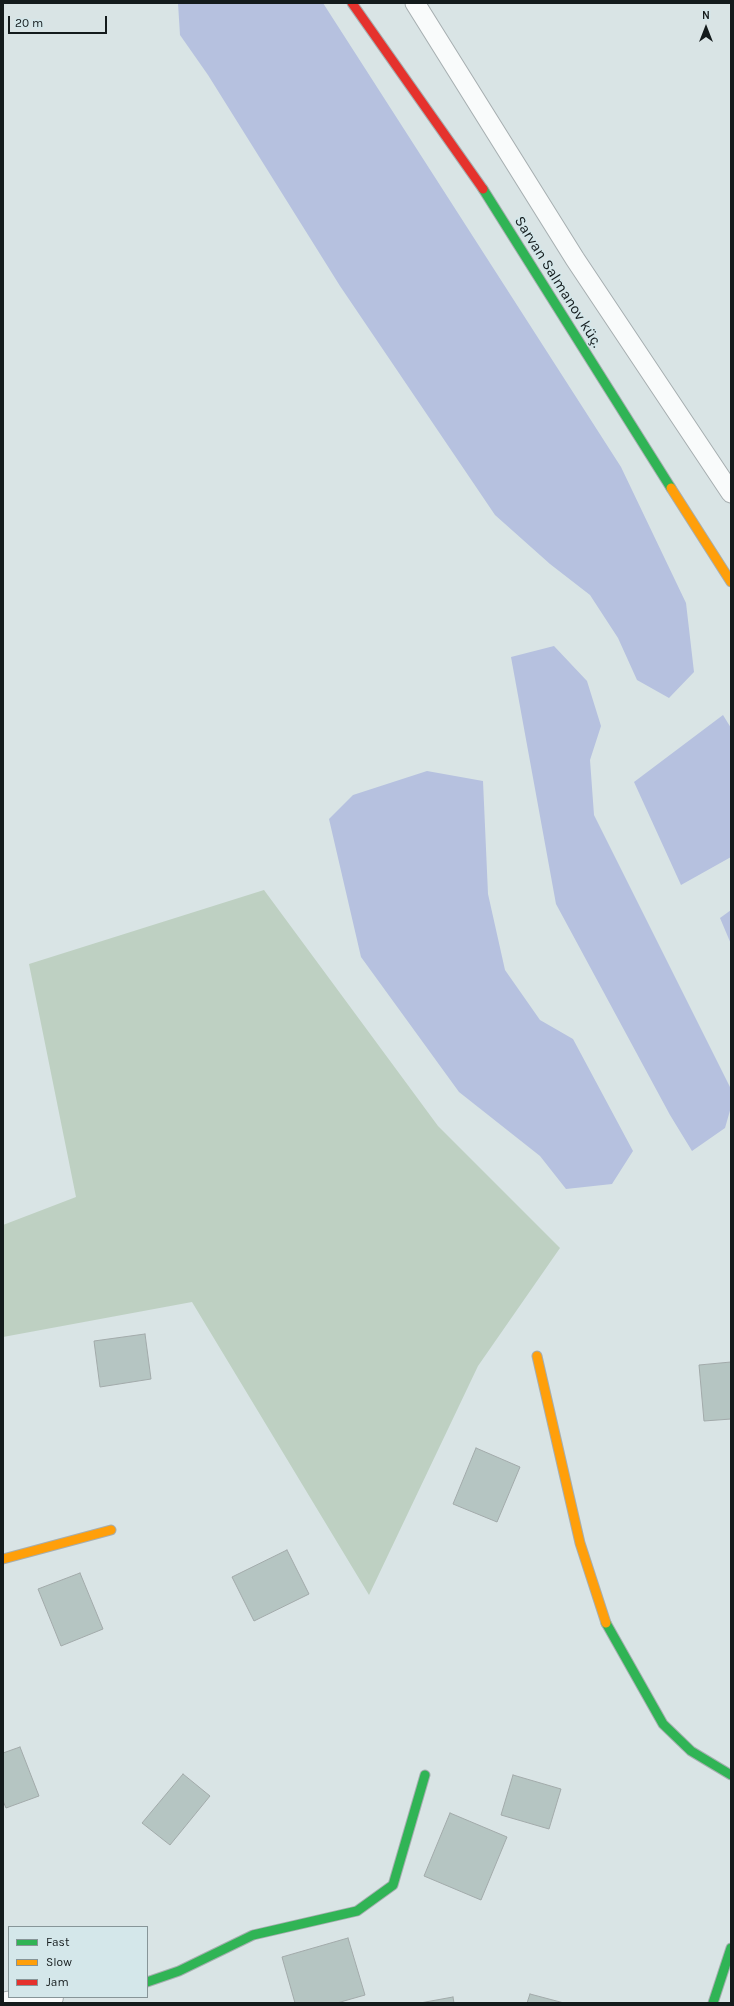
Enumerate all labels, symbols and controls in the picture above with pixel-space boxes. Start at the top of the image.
scale bar [10,8,109,34]
north arrow [686,8,726,48]
text: N [702,9,710,22]
text: 20 m [15,16,43,30]
street label: Sarvan Salmanov küç. [510,213,606,351]
legend [8,1926,148,1998]
text: Fast [46,1935,69,1949]
text: Slow [46,1955,72,1969]
text: Jam [46,1975,69,1989]

